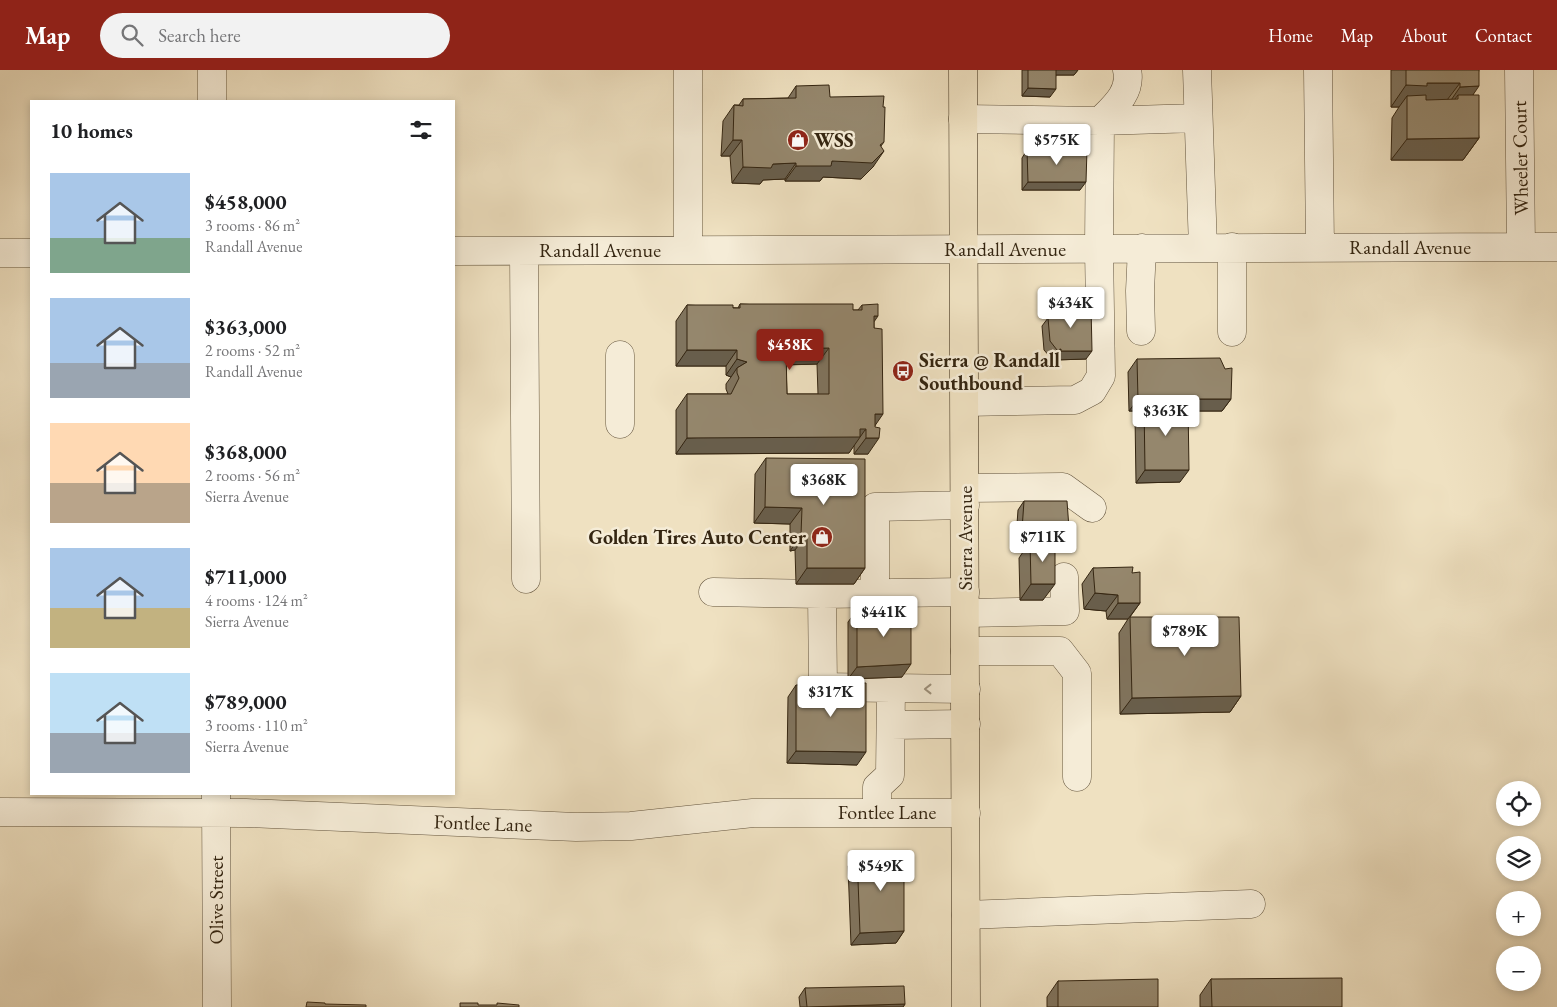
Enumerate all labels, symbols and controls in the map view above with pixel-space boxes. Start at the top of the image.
search box [100,13,450,58]
text: Map [25,20,70,51]
icon: search [118,21,146,49]
text: Search here [158,23,241,48]
text: Home [1268,24,1313,47]
text: Map [1341,24,1373,47]
text: About [1401,24,1447,47]
text: Contact [1475,24,1532,47]
street label: Wheeler Court [1506,100,1534,216]
icon: filters [407,116,435,144]
text: 10 homes [50,117,133,144]
pin: $575K [1022,124,1092,166]
place label: WSS [814,127,854,153]
shop icon: WSS [786,128,810,152]
text: $575K [1035,129,1079,150]
text: $458,000 [205,188,287,215]
icon: home [90,193,150,253]
text: 3 rooms · 86 m² [205,215,300,236]
street label: Randall Avenue [1349,234,1471,260]
text: Randall Avenue [205,236,303,257]
street label: Randall Avenue [944,236,1066,262]
street label: Randall Avenue [539,237,661,263]
pin: $434K [1036,286,1106,329]
text: $434K [1049,292,1093,313]
text: $363,000 [205,313,287,340]
icon: home [90,318,150,378]
pin: $458K [755,328,825,371]
text: $458K [768,334,812,355]
text: 2 rooms · 52 m² [205,340,300,361]
place label: Sierra @ Randall Southbound [919,347,1060,396]
bus stop icon: Sierra @ Randall Southbound [891,359,915,383]
text: Randall Avenue [205,361,303,382]
pin: $363K [1131,394,1201,437]
text: $363K [1144,400,1188,421]
text: $368,000 [205,438,287,465]
icon: home [90,443,150,503]
pin: $368K [789,464,859,506]
text: 2 rooms · 56 m² [205,465,300,486]
text: $368K [802,469,846,490]
street label: Sierra Avenue [952,485,978,590]
text: Sierra Avenue [205,486,289,507]
pin: $711K [1008,520,1078,563]
place label: Golden Tires Auto Center [589,524,807,550]
shop icon: Golden Tires Auto Center [810,525,834,549]
text: $711K [1021,526,1065,547]
text: $711,000 [205,563,287,590]
icon: home [90,568,150,628]
text: 4 rooms · 124 m² [205,590,308,611]
pin: $441K [849,596,919,638]
text: $441K [862,601,906,622]
text: Sierra Avenue [205,611,289,632]
pin: $789K [1150,614,1220,657]
text: $789K [1163,620,1207,641]
pin: $317K [796,676,866,718]
text: $317K [809,681,853,702]
one-way arrow [924,684,932,694]
text: $789,000 [205,688,287,715]
icon: home [90,693,150,753]
text: 3 rooms · 110 m² [205,715,308,736]
text: Sierra Avenue [205,736,289,757]
map controls [1496,781,1541,991]
button: locate [1496,781,1541,826]
street label: Fontlee Lane [838,799,936,825]
street label: Fontlee Lane [433,808,533,838]
button: layers [1496,836,1541,881]
pin: $549K [846,850,916,892]
street label: Olive Street [203,855,229,944]
text: $549K [859,855,903,876]
button: + [1496,891,1541,936]
button: − [1496,946,1541,991]

